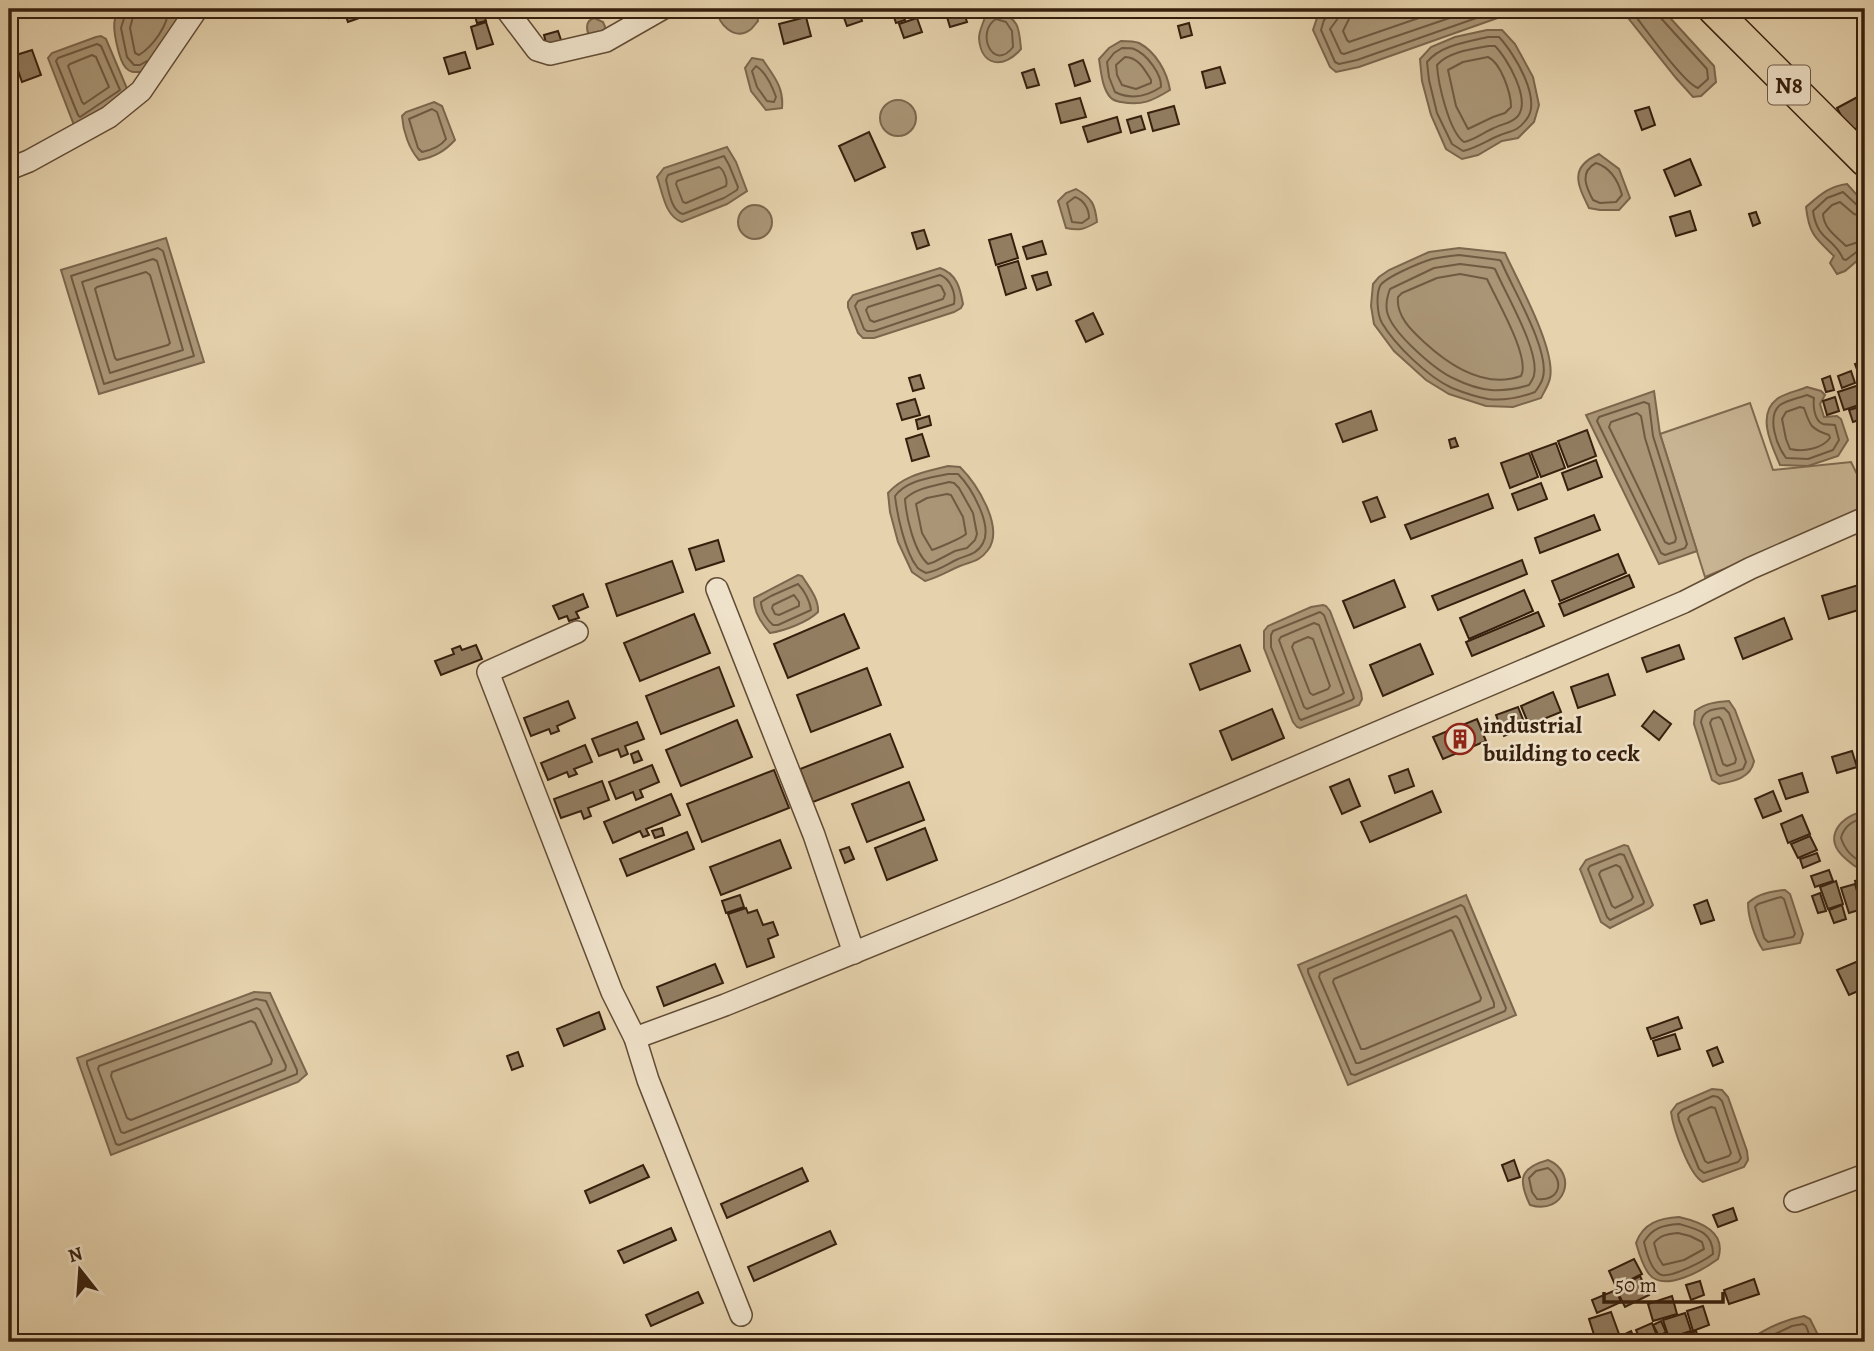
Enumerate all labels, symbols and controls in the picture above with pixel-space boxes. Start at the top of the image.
road number: N8 [1768,66,1810,104]
place label: industrial building to ceck [1482,709,1640,769]
building icon: industrial building to ceck [1443,722,1477,756]
north arrow [46,1236,116,1306]
text: N [65,1240,86,1269]
scale bar [1604,1260,1724,1304]
text: 50 m [1615,1271,1657,1299]

